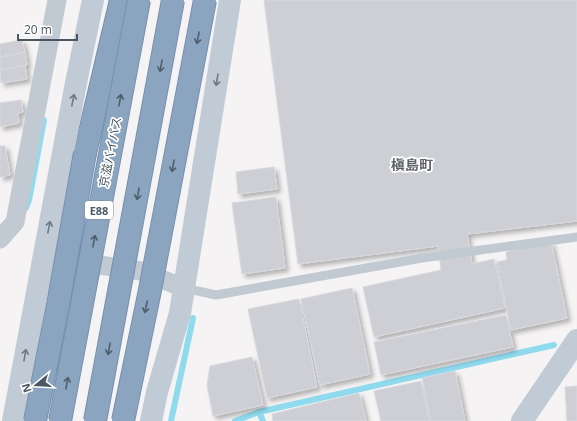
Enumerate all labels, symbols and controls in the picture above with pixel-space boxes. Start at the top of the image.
scale bar [18,16,77,42]
text: 20 m [24,21,52,38]
one-way arrow [193,31,201,44]
one-way arrow [156,59,164,72]
one-way arrow [213,73,221,86]
one-way arrow [69,93,77,106]
one-way arrow [116,93,124,106]
street label: 京滋バイパス [95,115,125,189]
district label: 槇島町 [391,155,433,174]
one-way arrow [169,159,177,172]
one-way arrow [133,187,141,200]
road number: E88 [85,201,113,219]
one-way arrow [45,221,53,234]
one-way arrow [90,235,98,248]
one-way arrow [142,301,150,314]
one-way arrow [105,342,113,355]
one-way arrow [21,349,29,362]
north arrow [16,365,56,405]
one-way arrow [64,377,72,390]
text: N [17,382,35,395]

